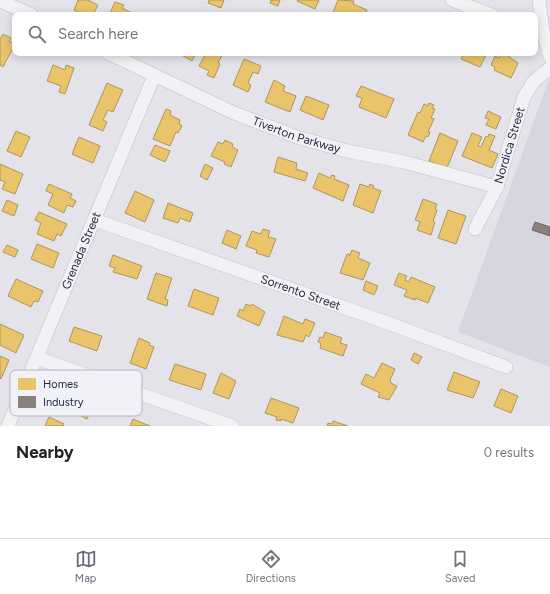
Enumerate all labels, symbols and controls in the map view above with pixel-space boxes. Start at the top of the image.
search box [12,12,538,56]
icon: search [26,23,48,45]
text: Search here [58,25,138,43]
street label: Nordica Street [491,105,528,185]
street label: Tiverton Parkway [251,114,343,156]
street label: Grenada Street [59,210,104,291]
street label: Sorrento Street [259,272,343,313]
legend [10,370,142,416]
text: Homes [43,378,78,391]
text: Industry [43,396,84,409]
text: Nearby [16,442,74,462]
text: 0 results [484,445,534,460]
tab: Map [75,548,97,585]
tab: Directions [246,548,296,585]
tab: Saved [445,548,475,585]

